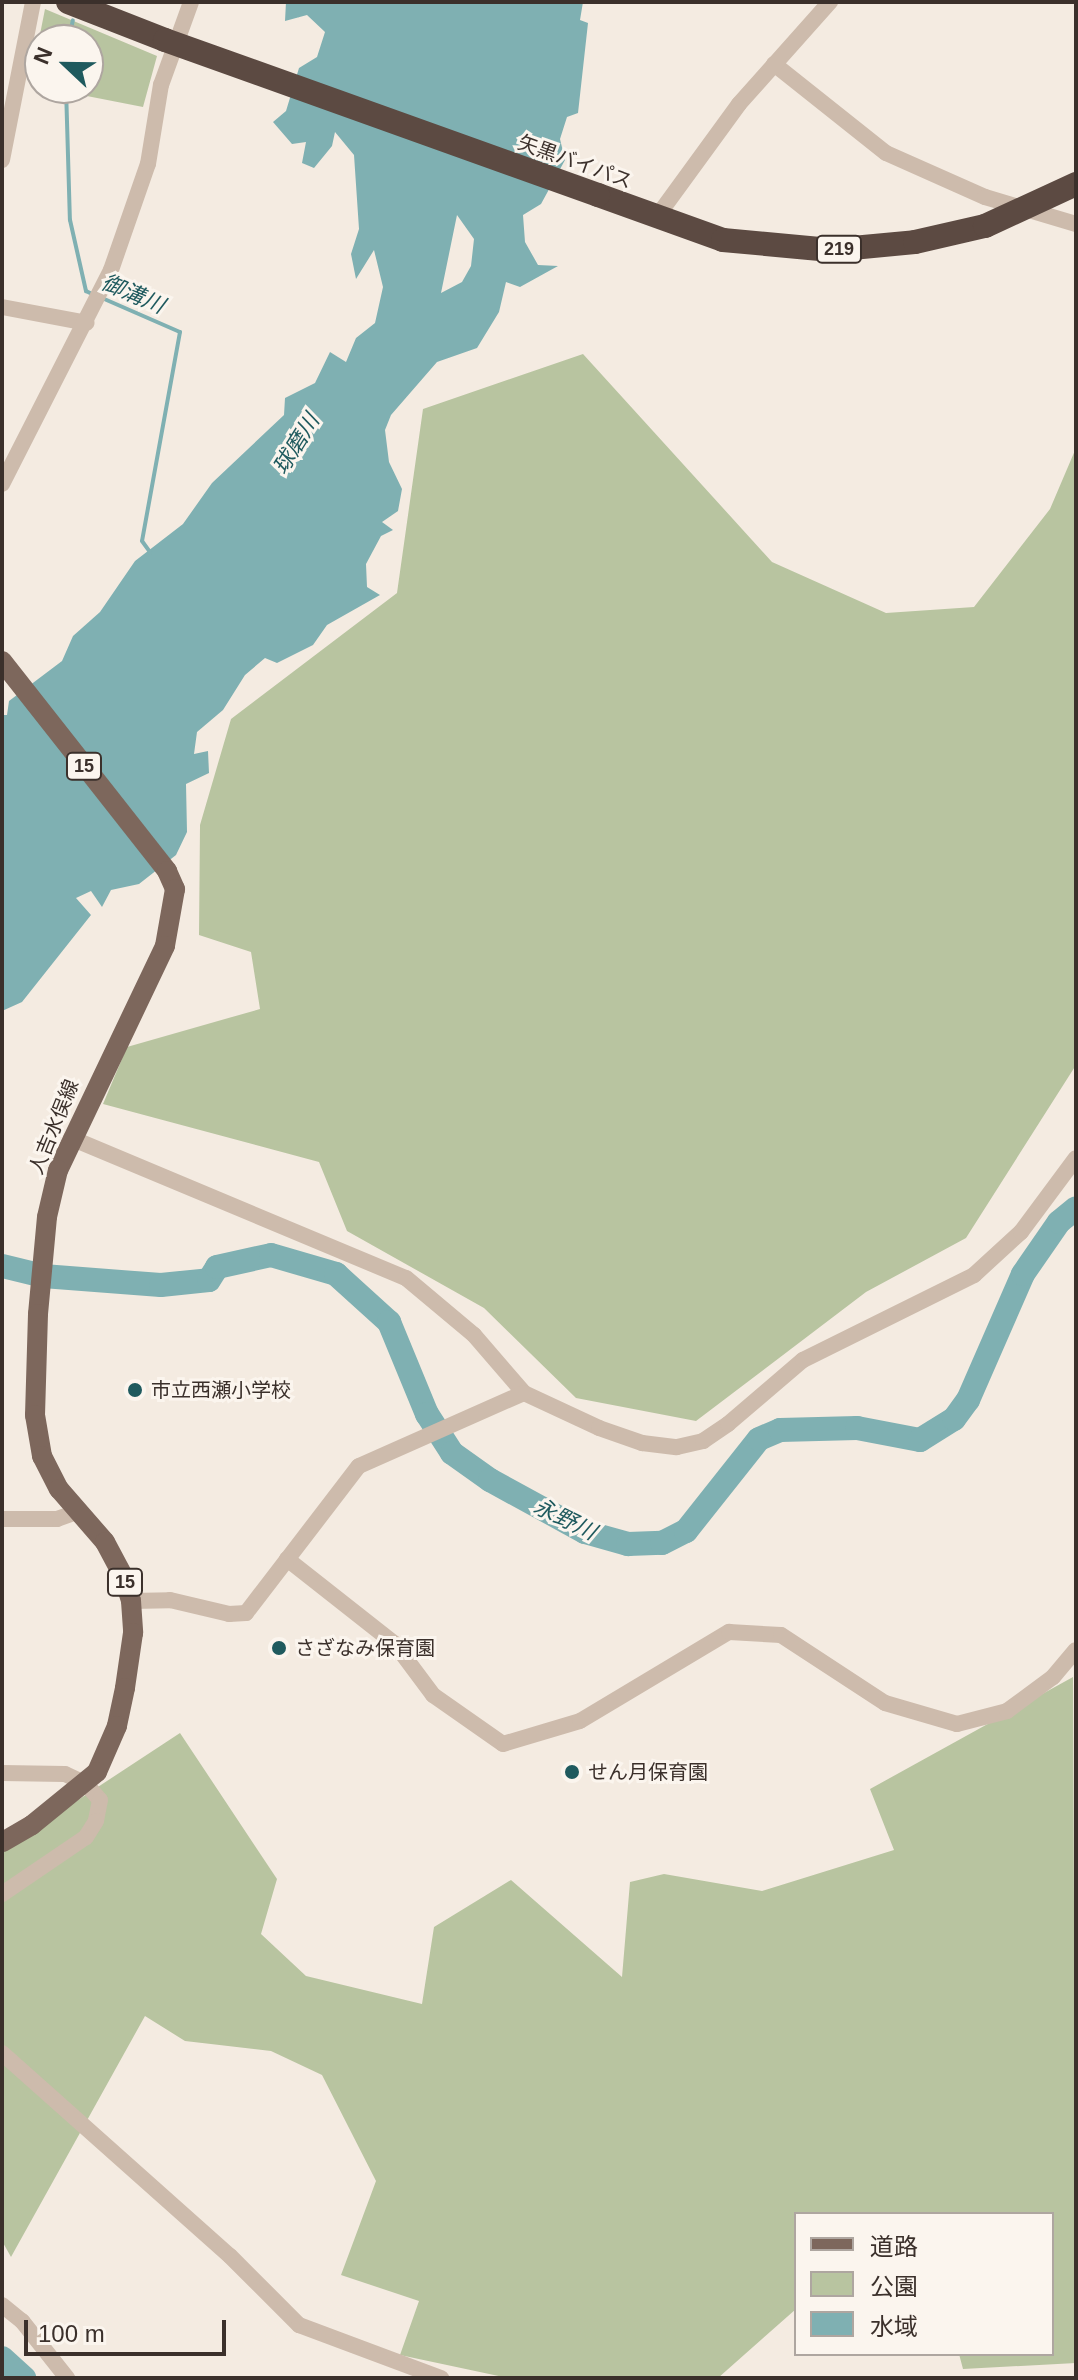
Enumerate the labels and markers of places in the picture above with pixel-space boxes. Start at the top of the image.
place label: 市立西瀬小学校 [151,1378,291,1402]
marker: 市立西瀬小学校 [126,1381,144,1399]
place label: さざなみ保育園 [295,1636,435,1660]
marker: さざなみ保育園 [270,1639,288,1657]
place label: せん月保育園 [588,1760,708,1784]
marker: せん月保育園 [563,1763,581,1781]

